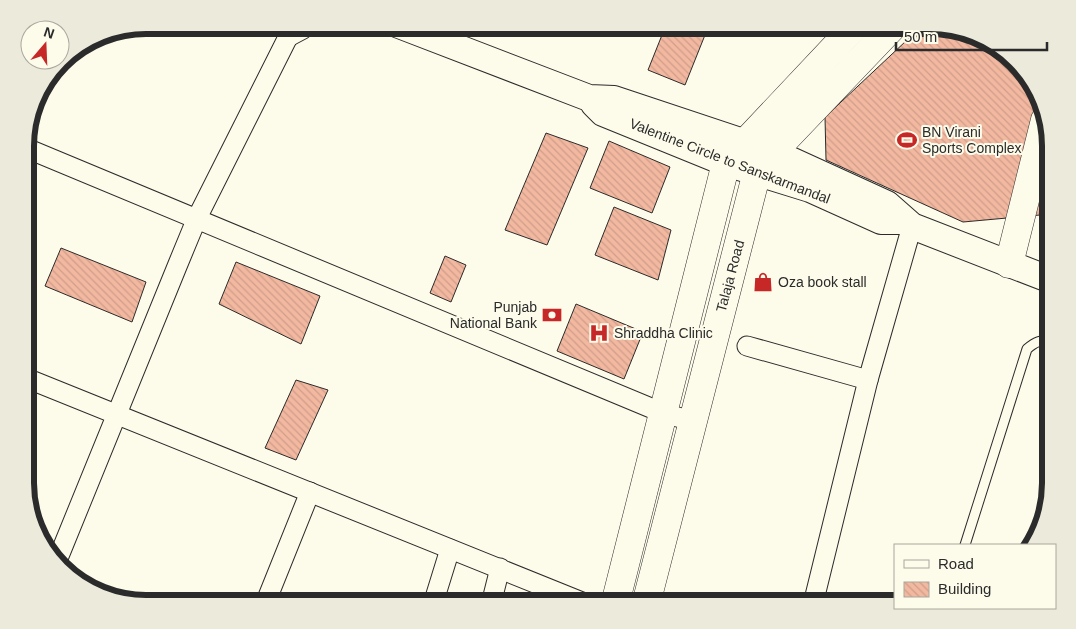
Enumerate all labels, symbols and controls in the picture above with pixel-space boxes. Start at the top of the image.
north arrow [20,20,70,70]
scale bar [896,20,1047,52]
text: N [42,23,57,42]
text: 50 m [904,28,937,45]
street label: Valentine Circle to Sanskarmandal [627,115,833,207]
place label: BN Virani Sports Complex [922,124,1022,156]
sports icon: BN Virani Sports Complex [896,129,918,151]
street label: Talaja Road [713,238,747,314]
shop icon: Oza book stall [752,271,774,293]
place label: Oza book stall [778,274,867,290]
place label: Punjab National Bank [450,299,538,331]
bank icon: Punjab National Bank [541,304,563,326]
hospital icon: Shraddha Clinic [588,322,610,344]
place label: Shraddha Clinic [614,325,713,341]
legend [894,544,1056,609]
text: Road [938,555,974,572]
text: Building [938,580,991,597]

